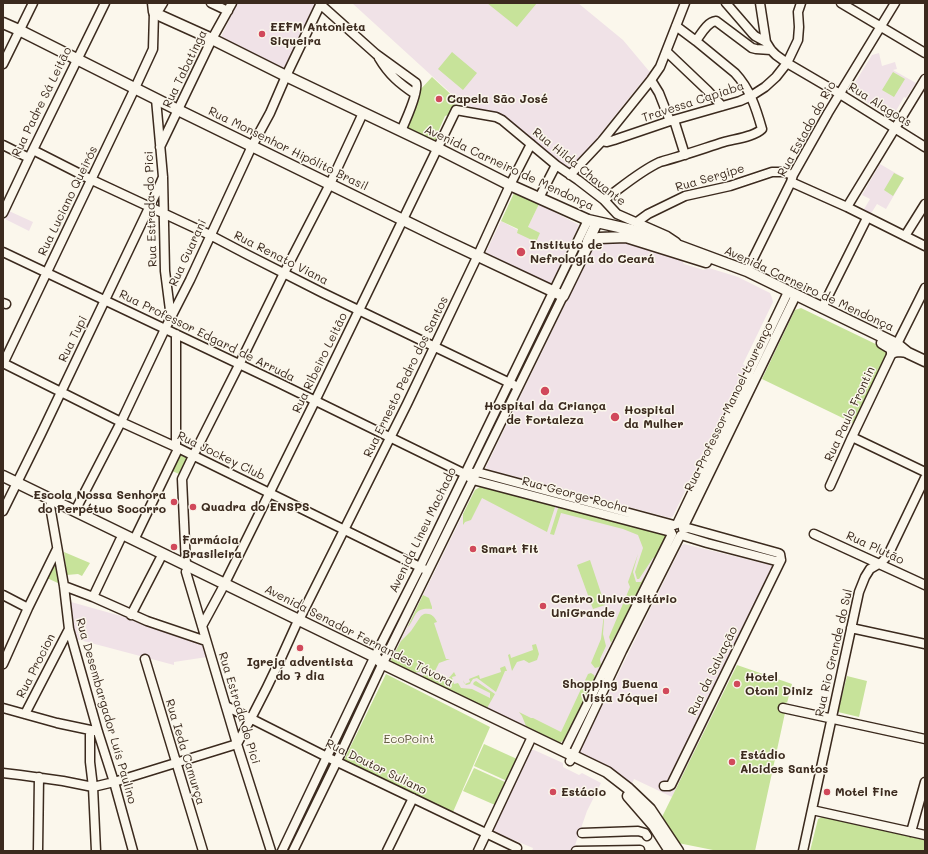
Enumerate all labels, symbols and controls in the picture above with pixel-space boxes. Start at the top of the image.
place label: EEFM Antonieta Siqueira [270,20,366,48]
street label: Rua Tabatinga [160,28,210,110]
marker: EEFM Antonieta Siqueira [257,29,267,39]
street label: Rua Padre Sá Leitão [9,45,75,159]
street label: Travessa Capiaba [640,79,746,125]
street label: Rua Estado do Rio [775,79,839,179]
street label: Rua Alagoas [846,80,914,130]
place label: Capela São José [447,92,548,106]
marker: Capela São José [434,94,444,104]
street label: Rua Monsenhor Hipólito Brasil [206,104,370,194]
street label: Avenida Carneiro de Mendonça [422,122,596,214]
street label: Rua Hilda Chavante [530,125,628,209]
street label: Rua Luciano Queirós [35,144,101,258]
street label: Rua Estrada do Pici [142,151,160,267]
street label: Rua Sergipe [674,161,746,195]
street label: Rua Guarani [166,217,210,289]
street label: Rua Renato Viana [231,228,331,288]
place label: Instituto de Nefrologia do Ceará [530,238,655,266]
street label: Avenida Carneiro de Mendonça [722,243,896,335]
marker: Instituto de Nefrologia do Ceará [515,246,527,258]
street label: Rua Professor Edgard de Arruda [117,287,297,385]
street label: Rua Ernesto Pedro dos Santos [361,294,451,460]
street label: Rua Ribeiro Leitão [289,310,351,416]
street label: Rua Tupi [56,313,90,365]
street label: Rua Professor Manoel Lourenço [682,320,776,494]
street label: Rua Paulo Frontin [822,364,878,464]
marker: Hospital da Criança de Fortaleza [539,385,551,397]
place label: Hospital da Criança de Fortaleza [484,399,606,427]
place label: Hospital da Mulher [624,403,683,431]
marker: Hospital da Mulher [609,411,621,423]
street label: Rua Jockey Club [175,428,267,484]
street label: Avenida Lineu Machado [386,465,460,595]
street label: Rua George Rocha [520,474,630,516]
place label: Escola Nossa Senhora do Perpétuo Socorro [33,488,166,516]
marker: Escola Nossa Senhora do Perpétuo Socorro [169,497,179,507]
place label: Quadra do ENSPS [201,500,310,514]
marker: Quadra do ENSPS [188,502,198,512]
street label: Rua Plutão [844,528,906,568]
place label: Farmácia Brasileira [182,533,242,561]
marker: Farmácia Brasileira [169,542,179,552]
place label: Smart Fit [481,542,538,556]
marker: Smart Fit [468,544,478,554]
street label: Avenida Senador Fernandes Távora [262,582,456,690]
street label: Rua Rio Grande do Sul [812,588,856,718]
place label: Centro Universitário UniGrande [551,592,677,620]
marker: Centro Universitário UniGrande [538,601,548,611]
street label: Rua Desembargador Luís Paulino [73,617,139,805]
street label: Rua da Salvação [685,624,741,718]
street label: Rua Procion [14,631,58,701]
marker: Igreja adventista do 7 dia [295,643,305,653]
street label: Rua Estrada do Pici [215,650,263,766]
place label: Igreja adventista do 7 dia [247,655,353,683]
place label: Hotel Otoni Diniz [745,670,813,698]
place label: Shopping Buena Vista Jóquei [562,677,658,705]
marker: Hotel Otoni Diniz [732,679,742,689]
marker: Shopping Buena Vista Jóquei [661,686,671,696]
street label: Rua Ieda Camurça [162,697,208,807]
park label: EcoPoint [383,732,435,746]
street label: Rua Doutor Suliano [323,736,429,798]
place label: Estádio Alcides Santos [740,748,828,776]
marker: Estádio Alcides Santos [727,757,737,767]
place label: Estácio [561,785,606,799]
place label: Motel Fine [835,785,898,799]
marker: Estácio [548,787,558,797]
marker: Motel Fine [822,787,832,797]

